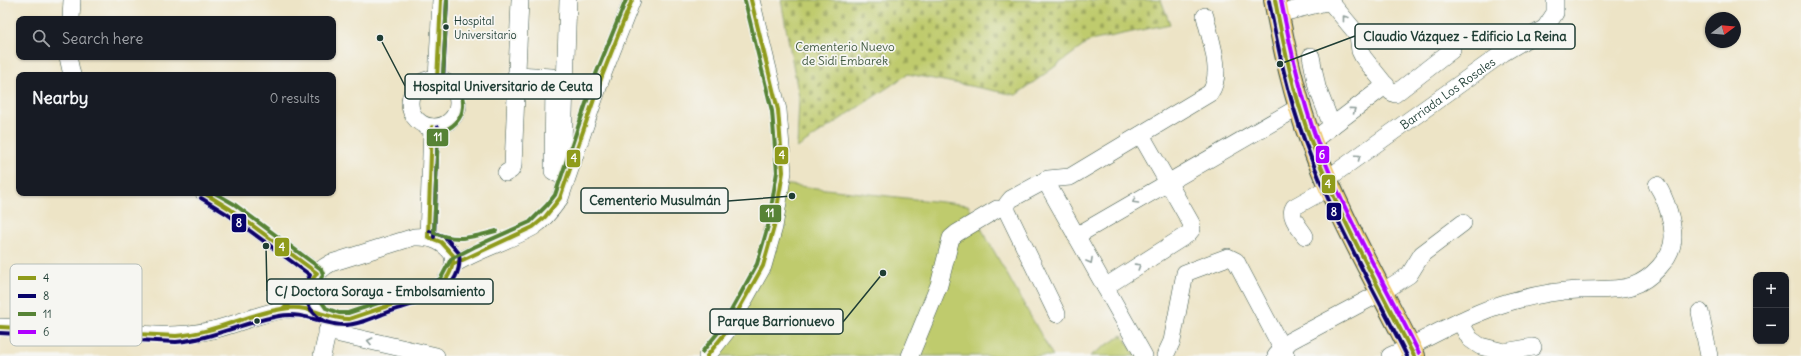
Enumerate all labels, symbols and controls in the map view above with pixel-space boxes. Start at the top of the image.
north arrow [1705,12,1741,48]
place label: Hospital Universitario [454,14,517,42]
one-way arrow [1343,15,1350,22]
search box [16,16,336,60]
marker: Hospital Universitario [441,22,451,32]
callout: Claudio Vázquez - Edificio La Reina [1355,24,1575,49]
icon: search [30,27,52,49]
text: Claudio Vázquez - Edificio La Reina [1363,28,1567,45]
text: Search here [62,29,143,48]
park label: Cementerio Nuevo de Sidi Embarek [795,39,895,68]
street label: Barriada Los Rosales [1397,54,1498,132]
callout: Hospital Universitario de Ceuta [405,74,601,99]
text: Hospital Universitario de Ceuta [413,78,594,95]
text: Nearby [32,87,88,109]
text: 0 results [270,90,320,107]
one-way arrow [1349,108,1356,115]
line badge: 11 [426,128,449,147]
text: 11 [434,130,442,144]
line badge: 6 [1315,145,1330,164]
line badge: 4 [774,146,789,165]
text: 4 [779,148,786,162]
text: 6 [1319,148,1325,162]
line badge: 4 [566,149,581,168]
text: 4 [571,151,578,165]
one-way arrow [1354,155,1361,162]
line badge: 4 [1321,174,1336,194]
text: 4 [1325,177,1332,191]
callout: Cementerio Musulmán [581,188,728,213]
text: Cementerio Musulmán [589,192,721,209]
one-way arrow [1132,197,1139,204]
line badge: 8 [1326,202,1342,221]
line badge: 11 [759,204,782,223]
text: 8 [1331,205,1337,219]
text: 11 [766,206,774,220]
line badge: 8 [231,213,247,233]
text: 8 [236,216,242,230]
line badge: 4 [274,237,290,257]
text: 4 [279,240,286,254]
one-way arrow [1086,257,1093,265]
legend [10,264,142,346]
one-way arrow [1134,264,1141,271]
text: 4 [43,271,49,285]
map controls [1753,272,1789,344]
button: + [1753,272,1789,308]
callout: C/ Doctora Soraya - Embolsamiento [267,279,493,304]
text: C/ Doctora Soraya - Embolsamiento [275,283,485,300]
text: 8 [43,289,49,303]
text: 11 [43,307,52,321]
button: − [1753,308,1789,344]
callout: Parque Barrionuevo [710,309,843,334]
text: Parque Barrionuevo [717,313,835,330]
unlabelled marker [252,316,262,326]
text: 6 [43,325,49,339]
one-way arrow [367,338,374,346]

